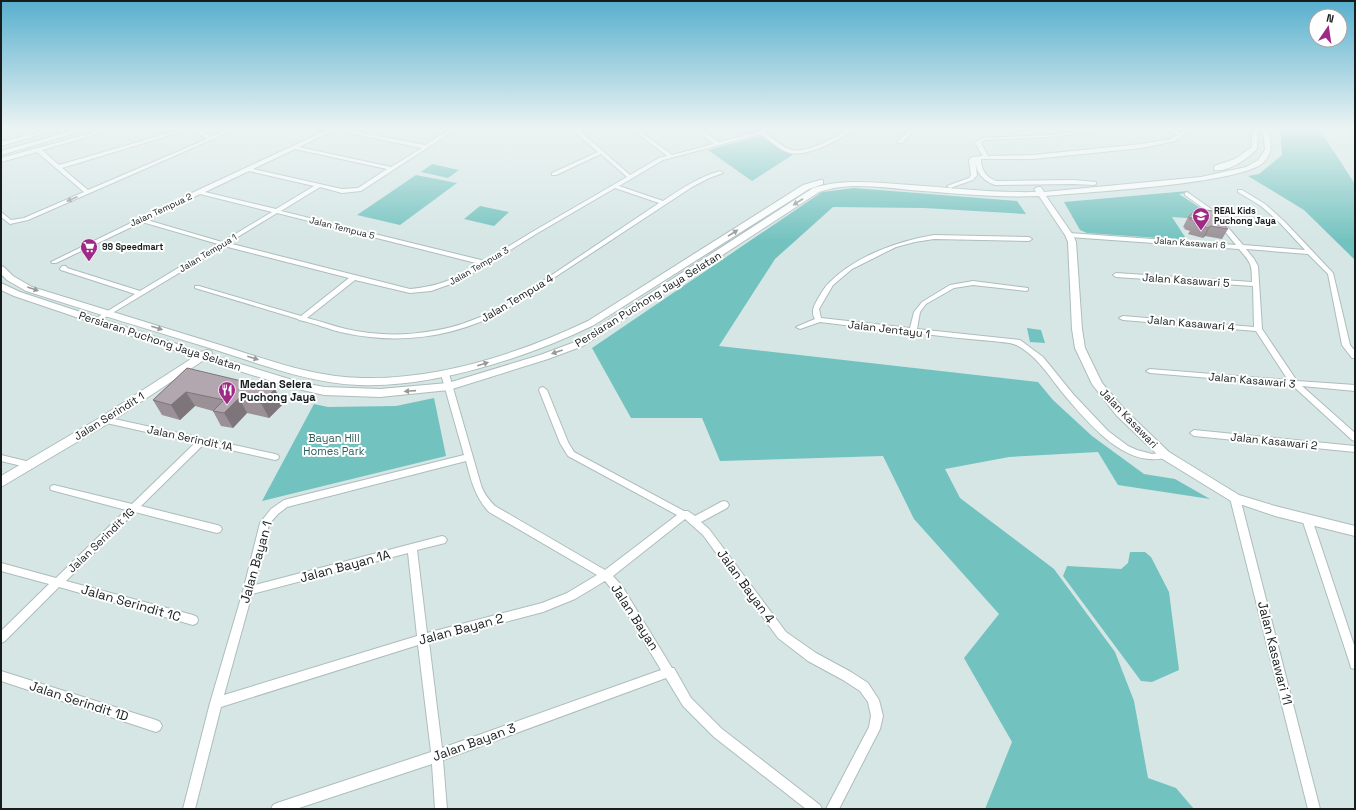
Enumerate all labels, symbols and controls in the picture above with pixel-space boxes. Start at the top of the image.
north arrow [1308,8,1348,48]
text: N [1325,11,1335,26]
street label: Jalan Tempua 2 [128,190,194,230]
one-way arrow [66,196,77,202]
one-way arrow [793,198,803,206]
place label: REAL Kids Puchong Jaya [1214,205,1276,227]
school or university icon: REAL Kids Puchong Jaya [1191,206,1211,231]
street label: Jalan Tempua 5 [308,214,376,242]
one-way arrow [728,229,738,237]
street label: Jalan Tempua 1 [177,231,239,275]
street label: Jalan Kasawari 6 [1154,235,1227,252]
supermarket icon: 99 Speedmart [79,237,99,262]
place label: 99 Speedmart [102,241,163,253]
street label: Jalan Tempua 3 [447,244,511,288]
street label: Persiaran Puchong Jaya Selatan [572,248,724,350]
street label: Jalan Kasawari 5 [1142,270,1231,290]
street label: Jalan Tempua 4 [478,271,556,325]
one-way arrow [28,287,40,293]
street label: Persiaran Puchong Jaya Selatan [77,308,243,374]
street label: Jalan Kasawari 4 [1147,312,1235,334]
street label: Jalan Jentayu 1 [847,317,931,341]
one-way arrow [152,325,164,331]
one-way arrow [551,349,563,355]
one-way arrow [248,355,260,361]
one-way arrow [477,361,489,367]
street label: Jalan Kasawari 3 [1208,369,1297,391]
place label: Medan Selera Puchong Jaya [240,377,316,404]
restaurant icon: Medan Selera Puchong Jaya [217,380,237,405]
street label: Jalan Kasawari [1097,385,1161,451]
one-way arrow [404,387,416,394]
street label: Jalan Serindit 1 [71,389,147,443]
street label: Jalan Serindit 1A [146,422,234,454]
street label: Jalan Kasawari 2 [1230,429,1319,453]
park label: Bayan Hill Homes Park [303,431,365,458]
street label: Jalan Serindit 1G [65,505,137,575]
street label: Jalan Bayan 1 [236,519,276,605]
street label: Jalan Bayan 1A [298,546,392,586]
street label: Jalan Bayan 4 [713,546,779,626]
street label: Jalan Bayan [607,580,663,654]
street label: Jalan Serindit 1C [79,581,183,625]
street label: Jalan Kasawari 11 [1254,599,1296,707]
street label: Jalan Bayan 2 [417,609,506,649]
street label: Jalan Serindit 1D [27,677,131,725]
street label: Jalan Bayan 3 [430,719,518,765]

